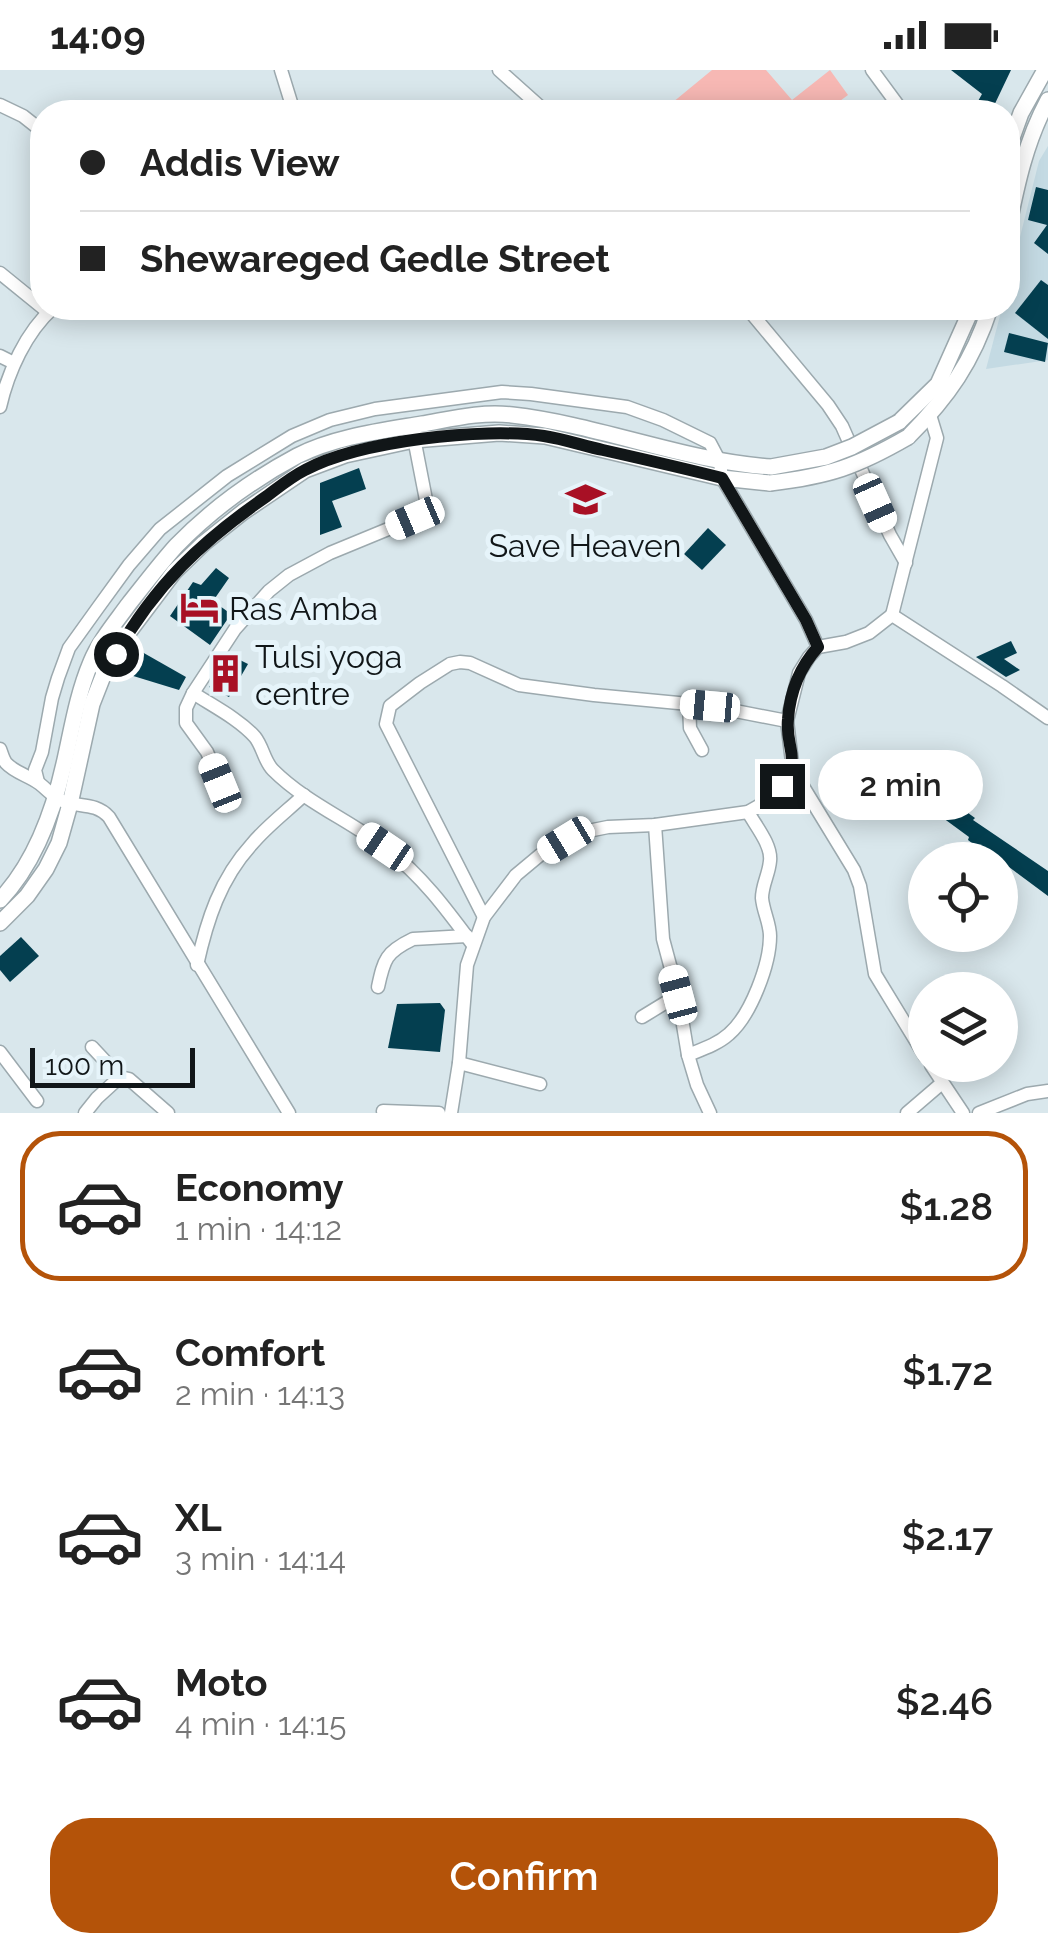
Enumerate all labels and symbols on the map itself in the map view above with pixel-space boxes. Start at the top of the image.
car [849,469,901,537]
school or university icon: Save Heaven [564,479,606,521]
car [382,492,448,544]
place label: Save Heaven [489,527,681,564]
hotel icon: Ras Amba [178,587,220,629]
place label: Ras Amba [229,590,378,627]
route start [94,632,139,677]
place label: Tulsi yoga centre [255,638,402,712]
building icon: Tulsi yoga centre [204,653,246,695]
car [679,688,741,724]
car [195,750,245,816]
callout: 2 min [817,751,982,821]
route end [760,764,805,809]
car [533,812,599,868]
car [352,818,418,876]
car [656,962,700,1028]
scale bar [30,1043,195,1088]

